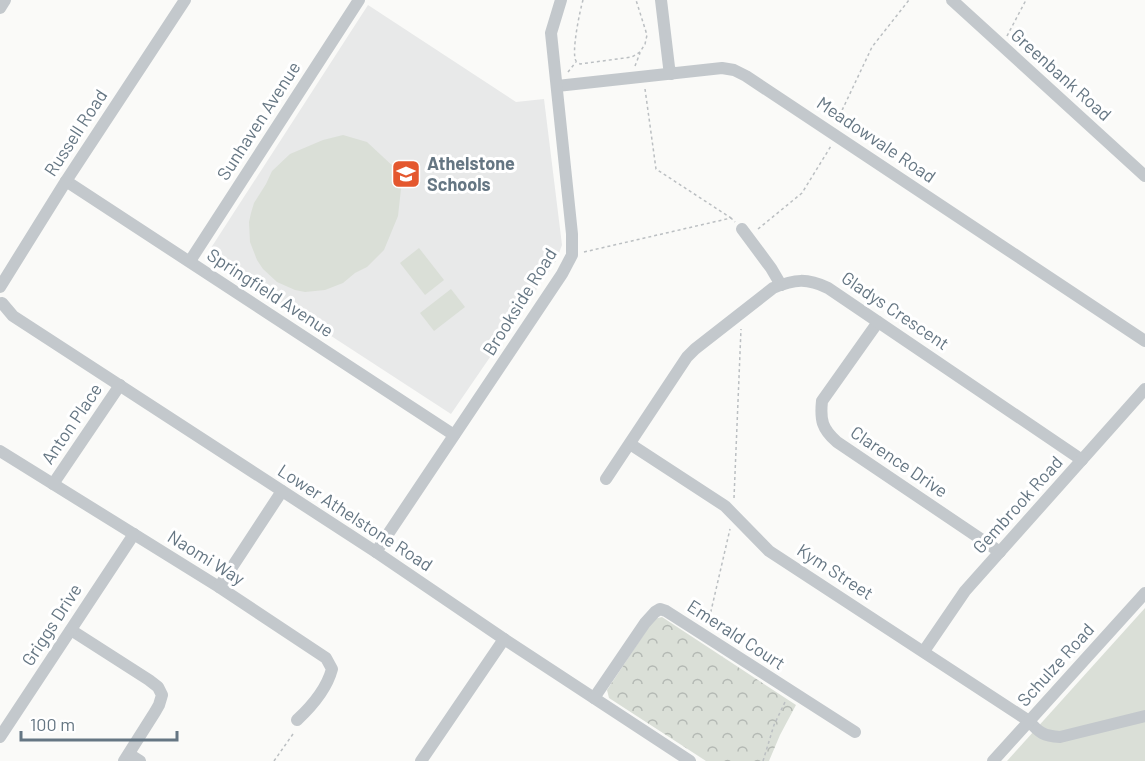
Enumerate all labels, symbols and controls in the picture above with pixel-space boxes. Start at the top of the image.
street label: Greenbank Road [1007,23,1116,125]
street label: Sunhaven Avenue [212,57,305,184]
street label: Russell Road [39,85,111,180]
street label: Meadowvale Road [813,91,940,187]
place label: Athelstone Schools [427,152,515,195]
school or university icon: Athelstone Schools [390,158,422,190]
street label: Springfield Avenue [203,243,338,341]
street label: Brookside Road [477,244,561,359]
street label: Gladys Crescent [838,266,953,354]
street label: Anton Place [36,379,106,468]
street label: Clarence Drive [847,421,952,502]
street label: Gembrook Road [968,451,1067,558]
street label: Lower Athelstone Road [274,459,437,575]
street label: Naomi Way [164,525,249,589]
street label: Kym Street [793,538,878,604]
street label: Griggs Drive [16,579,86,670]
street label: Emerald Court [683,594,790,674]
street label: Schulze Road [1012,618,1098,710]
scale bar [21,704,177,742]
text: 100 m [30,713,75,735]

